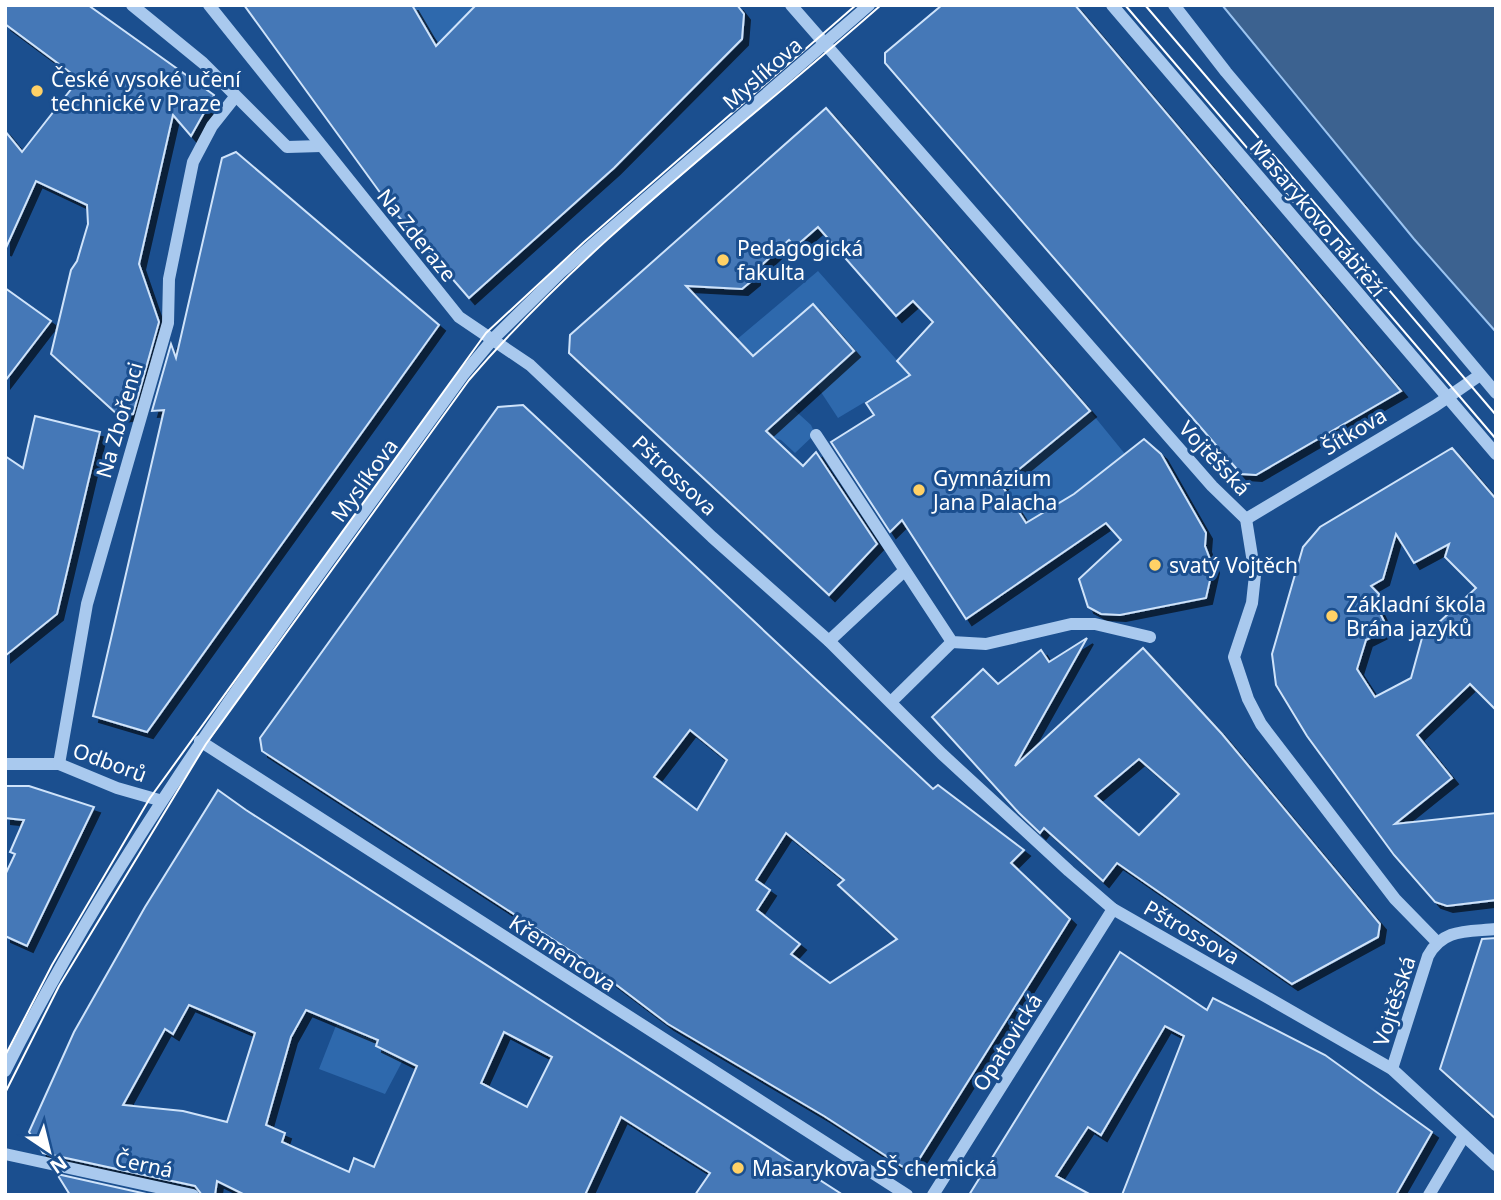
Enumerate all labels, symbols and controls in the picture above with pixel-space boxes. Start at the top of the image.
street label: Myslíkova [716,31,808,115]
place label: České vysoké učení technické v Praze [51,65,241,117]
marker: České vysoké učení technické v Praze [29,83,45,99]
street label: Masarykovo nábřeží [1244,133,1392,303]
street label: Na Zderaze [371,183,463,287]
place label: Pedagogická fakulta [737,234,863,286]
marker: Pedagogická fakulta [715,252,731,268]
street label: Na Zbořenci [89,359,149,481]
street label: Šítkova [1317,401,1391,461]
street label: Vojtěšská [1173,415,1257,501]
street label: Pštrossova [627,429,723,521]
street label: Myslíkova [324,433,404,527]
place label: Gymnázium Jana Palacha [931,464,1057,516]
marker: Gymnázium Jana Palacha [911,482,927,498]
place label: svatý Vojtěch [1169,551,1298,579]
marker: svatý Vojtěch [1147,557,1163,573]
place label: Základní škola Brána jazyků [1346,590,1486,642]
marker: Základní škola Brána jazyků [1324,608,1340,624]
street label: Odborů [69,736,151,788]
street label: Pštrossova [1139,893,1245,971]
street label: Křemencova [504,908,622,998]
street label: Vojtěšská [1366,953,1422,1049]
street label: Opatovická [966,988,1048,1096]
north arrow [14,1116,84,1186]
street label: Černá [112,1144,176,1184]
text: N [45,1150,73,1180]
place label: Masarykova SŠ chemická [752,1154,997,1182]
marker: Masarykova SŠ chemická [730,1160,746,1176]

